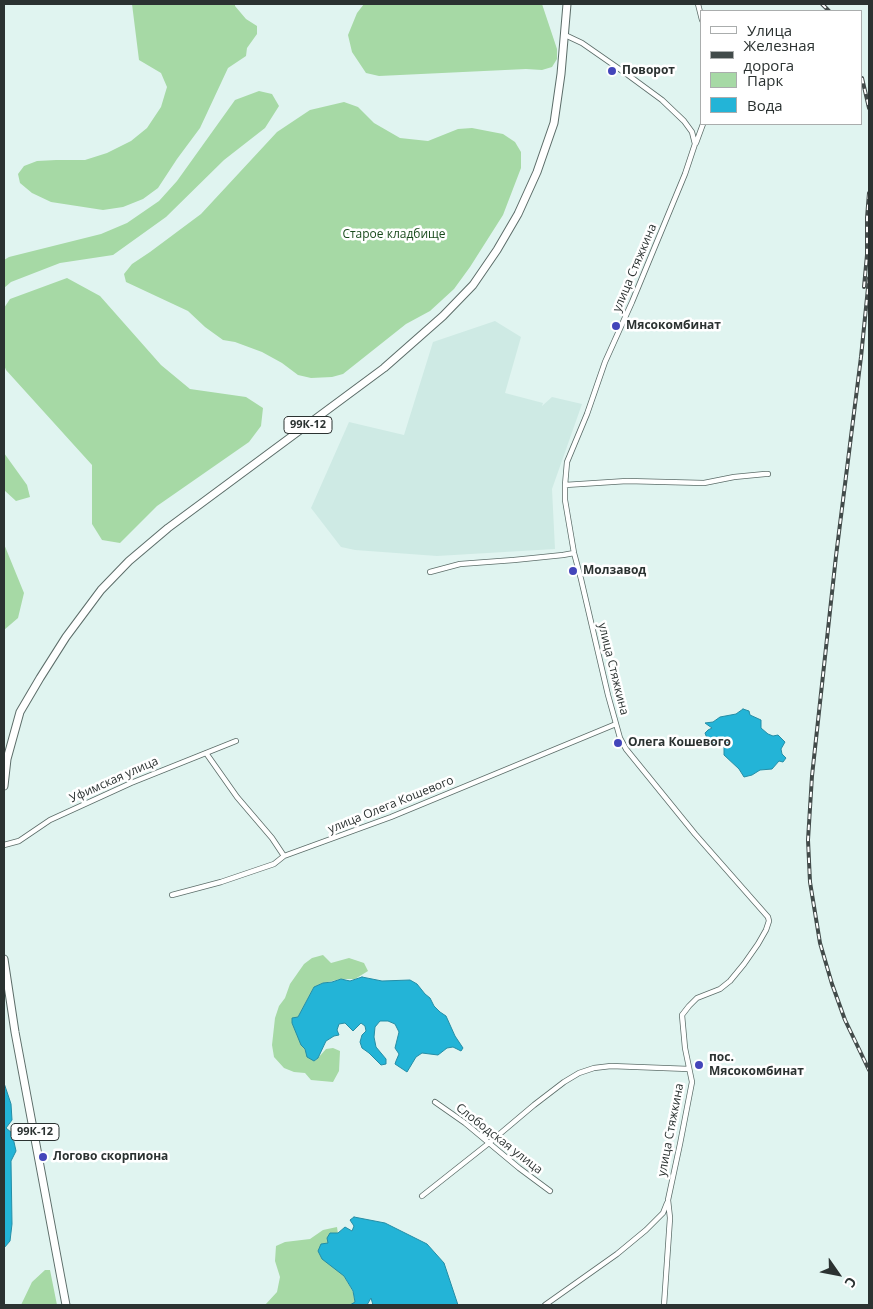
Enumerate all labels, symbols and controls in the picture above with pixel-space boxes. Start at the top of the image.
legend [700,10,863,125]
text: Улица [747,20,792,40]
text: Железная дорога [744,35,815,75]
place label: Поворот [622,64,675,78]
marker: Поворот [606,65,618,77]
text: Парк [747,70,783,90]
text: Вода [747,95,783,115]
street label: улица Стяжкина [610,222,660,314]
park label: Старое кладбище [342,228,446,242]
place label: Мясокомбинат [626,319,721,333]
marker: Мясокомбинат [610,320,622,332]
road number: 99К-12 [284,416,332,434]
place label: Молзавод [583,564,646,578]
marker: Молзавод [567,565,579,577]
street label: улица Стяжкина [595,621,631,717]
place label: Олега Кошевого [628,736,731,750]
marker: Олега Кошевого [612,737,624,749]
street label: Уфимская улица [67,754,161,806]
street label: улица Олега Кошевого [326,773,456,837]
place label: пос. Мясокомбинат [709,1051,804,1079]
marker: пос. Мясокомбинат [693,1059,705,1071]
street label: улица Стяжкина [655,1082,687,1178]
street label: Слободская улица [453,1101,545,1177]
road number: 99К-12 [11,1124,59,1140]
place label: Логово скорпиона [53,1150,168,1164]
marker: Логово скорпиона [37,1151,49,1163]
north arrow [813,1249,863,1299]
text: С [841,1274,861,1291]

